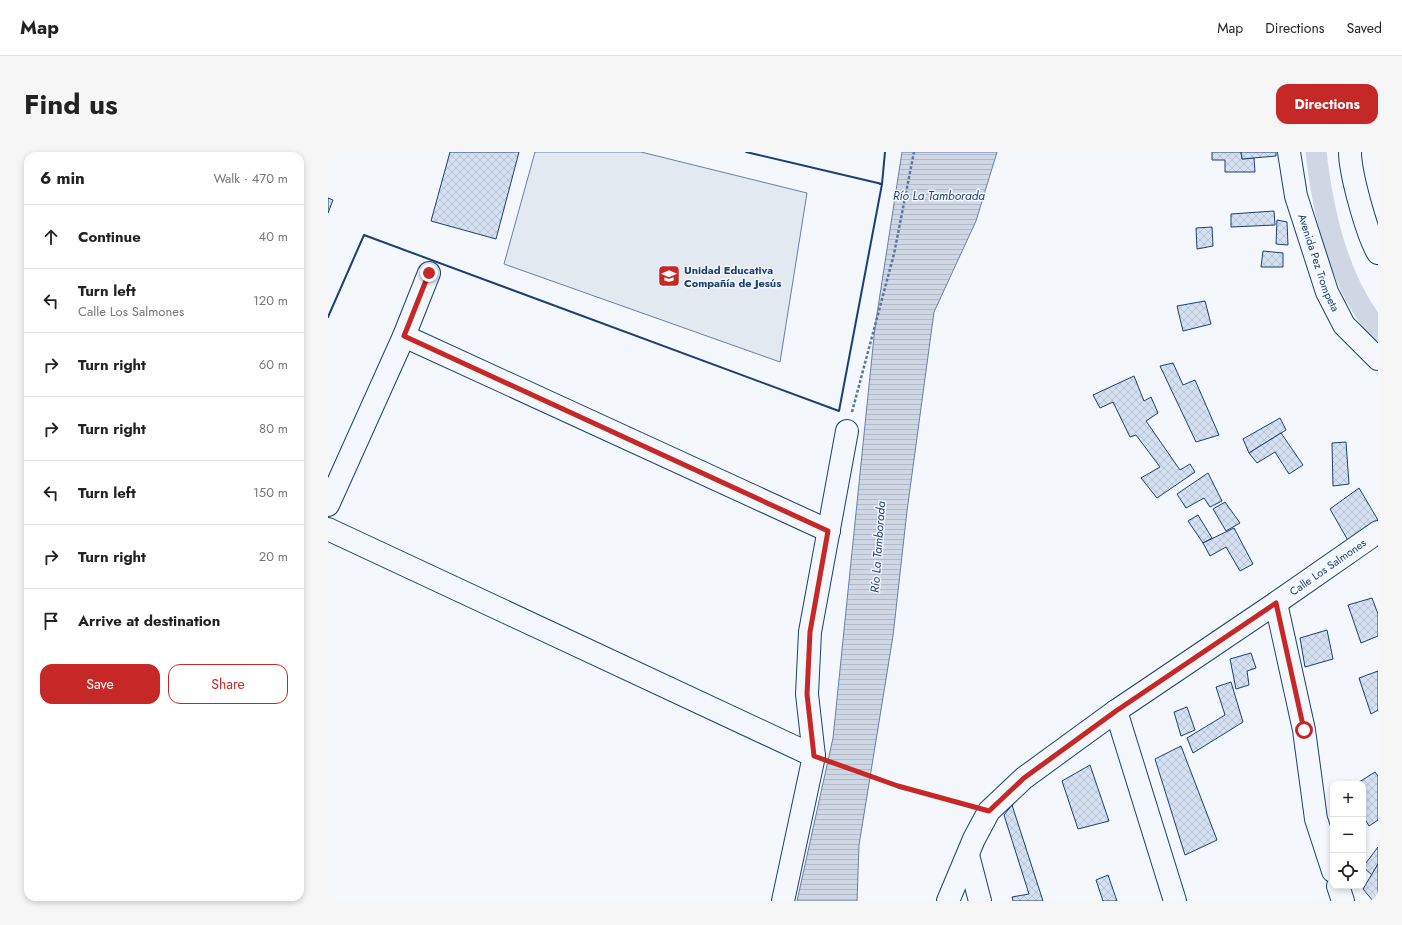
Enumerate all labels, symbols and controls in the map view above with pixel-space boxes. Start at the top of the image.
text: Map [20,14,59,41]
text: Map [1217,18,1243,38]
text: Directions [1265,18,1325,38]
text: Saved [1347,18,1382,38]
text: Find us [24,84,118,125]
button: Directions [1276,84,1378,124]
text: 6 min [40,166,85,190]
text: Walk · 470 m [214,169,288,188]
water label: Río La Tamborada [893,187,985,205]
street label: Avenida Pez Trompeta [1294,212,1344,314]
icon: ahead [40,226,62,248]
text: Continue [78,226,141,248]
text: 40 m [259,227,288,246]
place label: Unidad Educativa Compañía de Jesús [684,262,781,291]
school or university icon: Unidad Educativa Compañía de Jesús [656,263,682,289]
route end [420,264,438,282]
text: Turn left [78,280,136,302]
icon: left [40,290,62,312]
text: 120 m [253,291,288,310]
text: Calle Los Salmones [78,302,184,321]
icon: right [40,354,62,376]
text: Turn right [78,354,146,376]
text: 60 m [259,355,288,374]
icon: right [40,418,62,440]
text: Turn right [78,418,146,440]
text: 80 m [259,419,288,438]
icon: left [40,482,62,504]
text: Turn left [78,482,136,504]
text: 150 m [253,483,288,502]
water label: Río La Tamborada [866,500,890,593]
street label: Calle Los Salmones [1286,534,1370,599]
icon: right [40,546,62,568]
text: Turn right [78,546,146,568]
text: 20 m [259,547,288,566]
icon: arrive [40,610,62,632]
text: Arrive at destination [78,610,220,632]
button: Save [40,664,160,704]
button: Share [168,664,288,704]
route start [1295,721,1313,739]
map controls [1330,781,1366,889]
button: + [1330,781,1366,817]
button: − [1330,817,1366,853]
button: locate [1330,853,1366,889]

